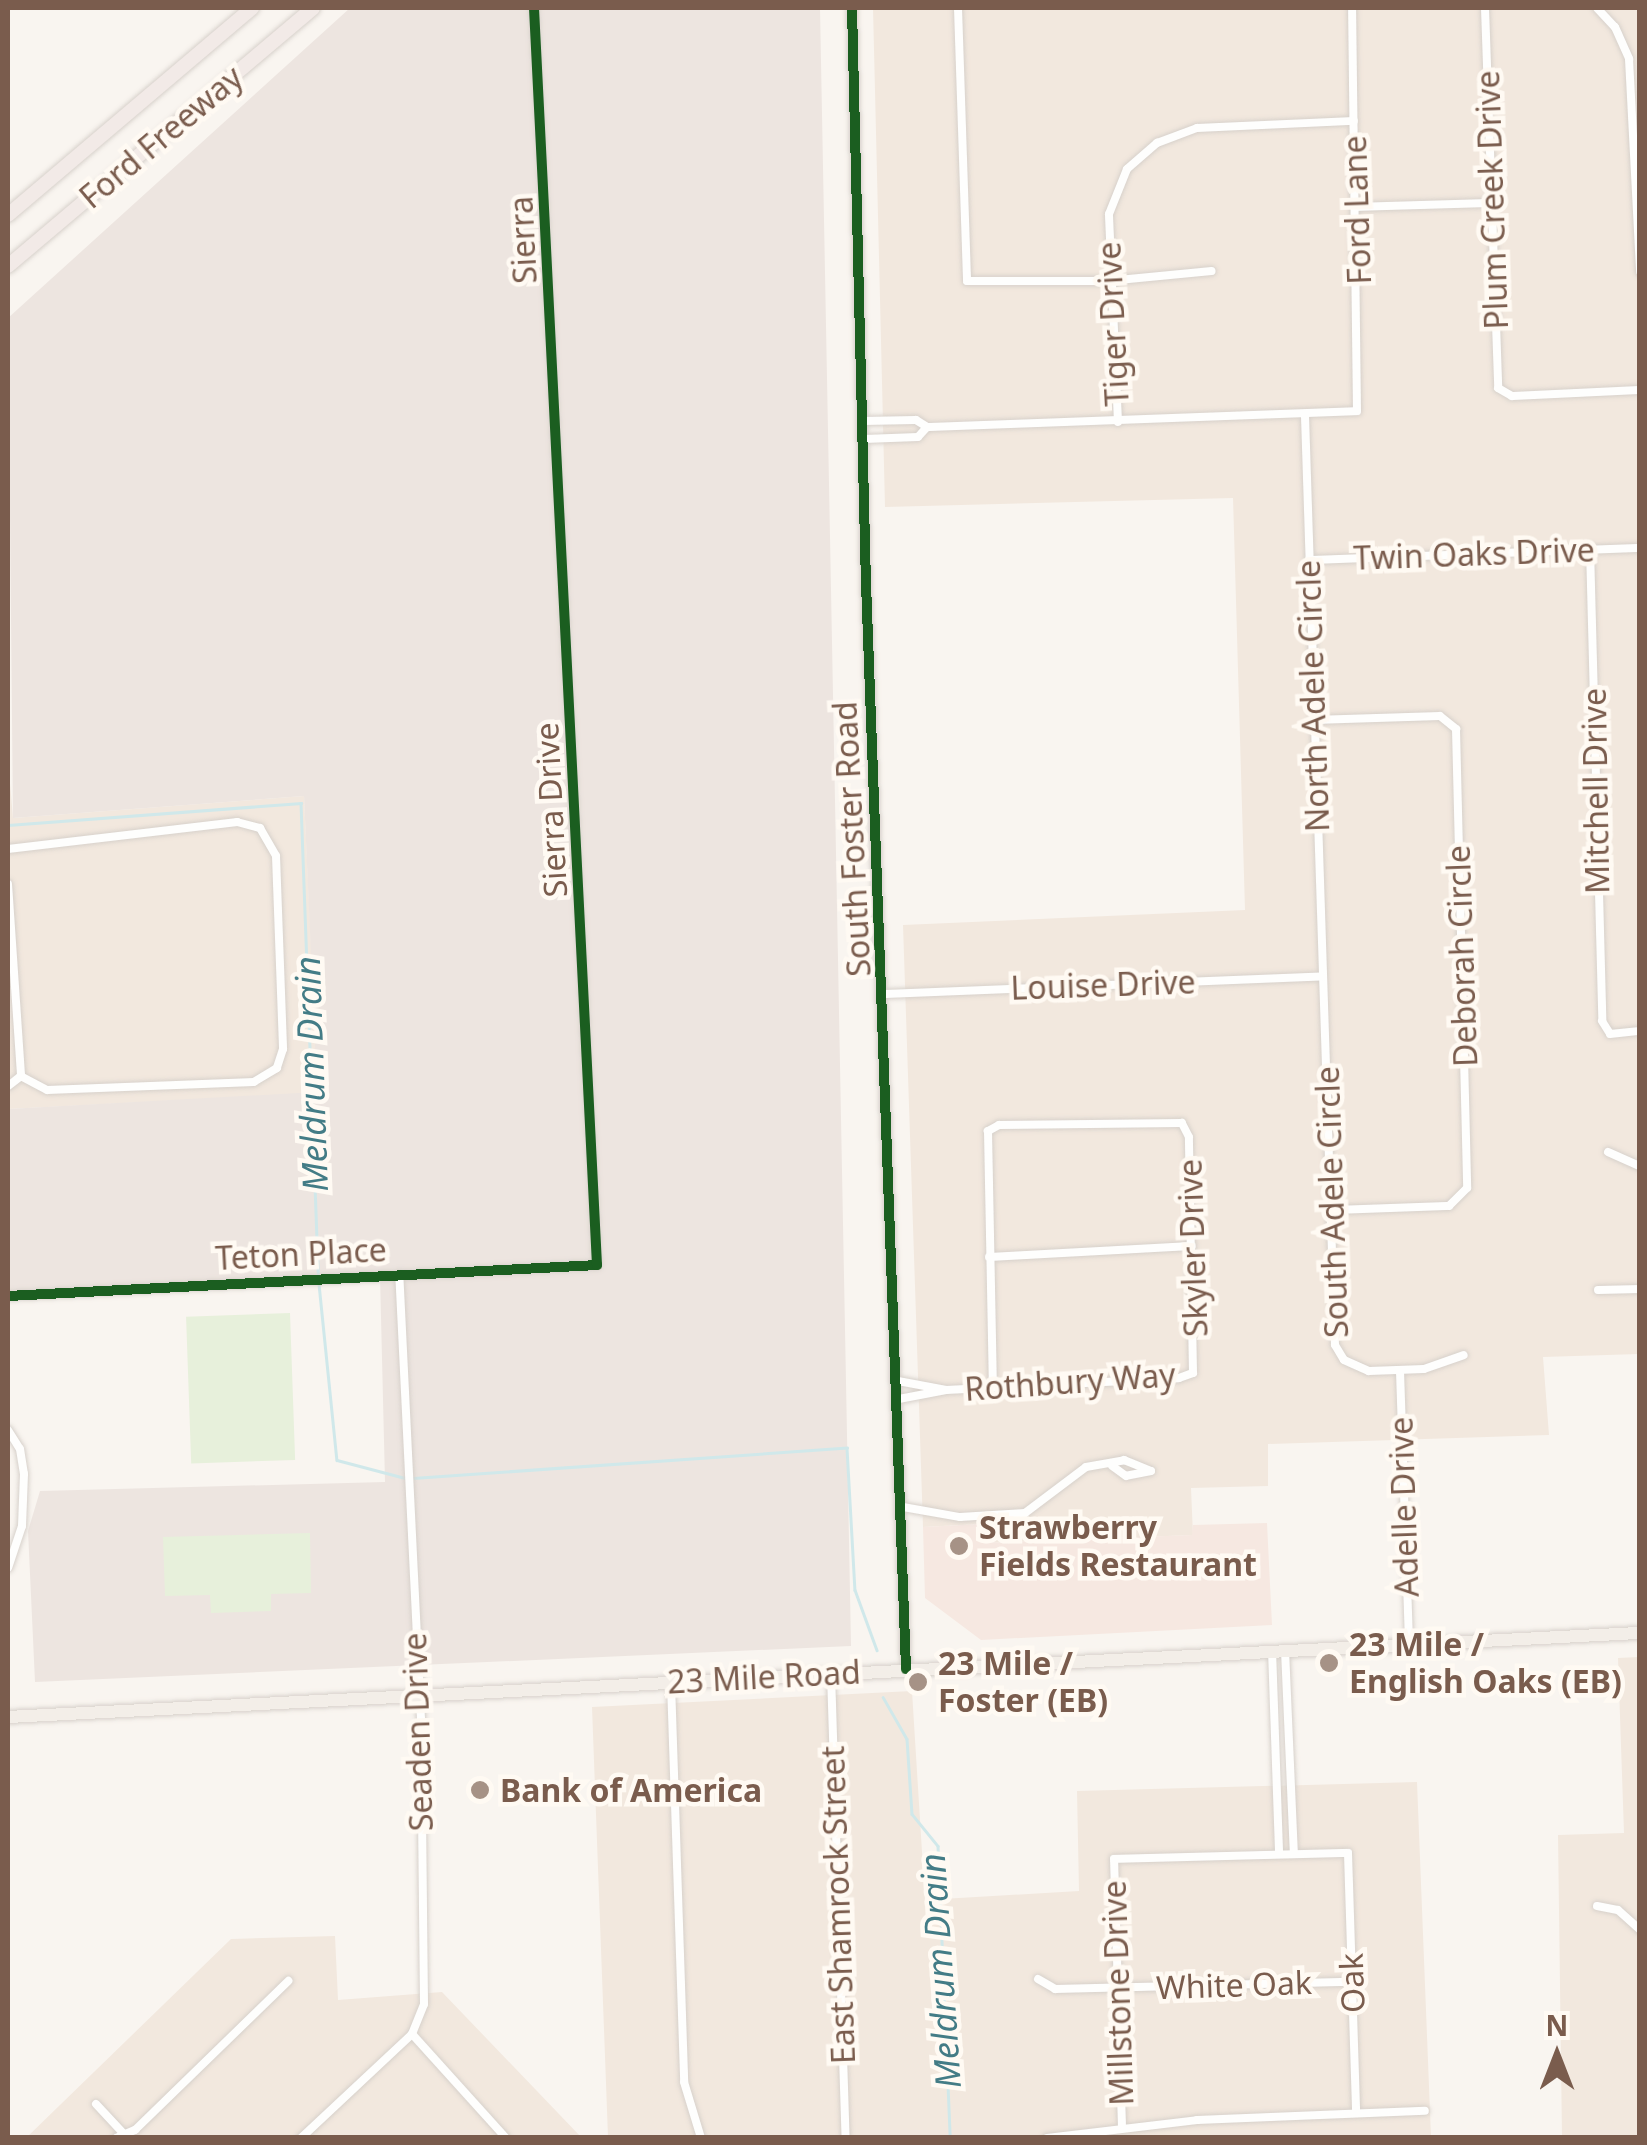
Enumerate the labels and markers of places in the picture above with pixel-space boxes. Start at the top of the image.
place label: Strawberry Fields Restaurant [979,1509,1257,1584]
marker: Strawberry Fields Restaurant [948,1535,970,1557]
place label: 23 Mile / English Oaks (EB) [1349,1626,1622,1701]
place label: 23 Mile / Foster (EB) [938,1645,1108,1720]
marker: 23 Mile / English Oaks (EB) [1318,1652,1340,1674]
marker: 23 Mile / Foster (EB) [907,1671,929,1693]
place label: Bank of America [500,1771,762,1809]
marker: Bank of America [469,1779,491,1801]

